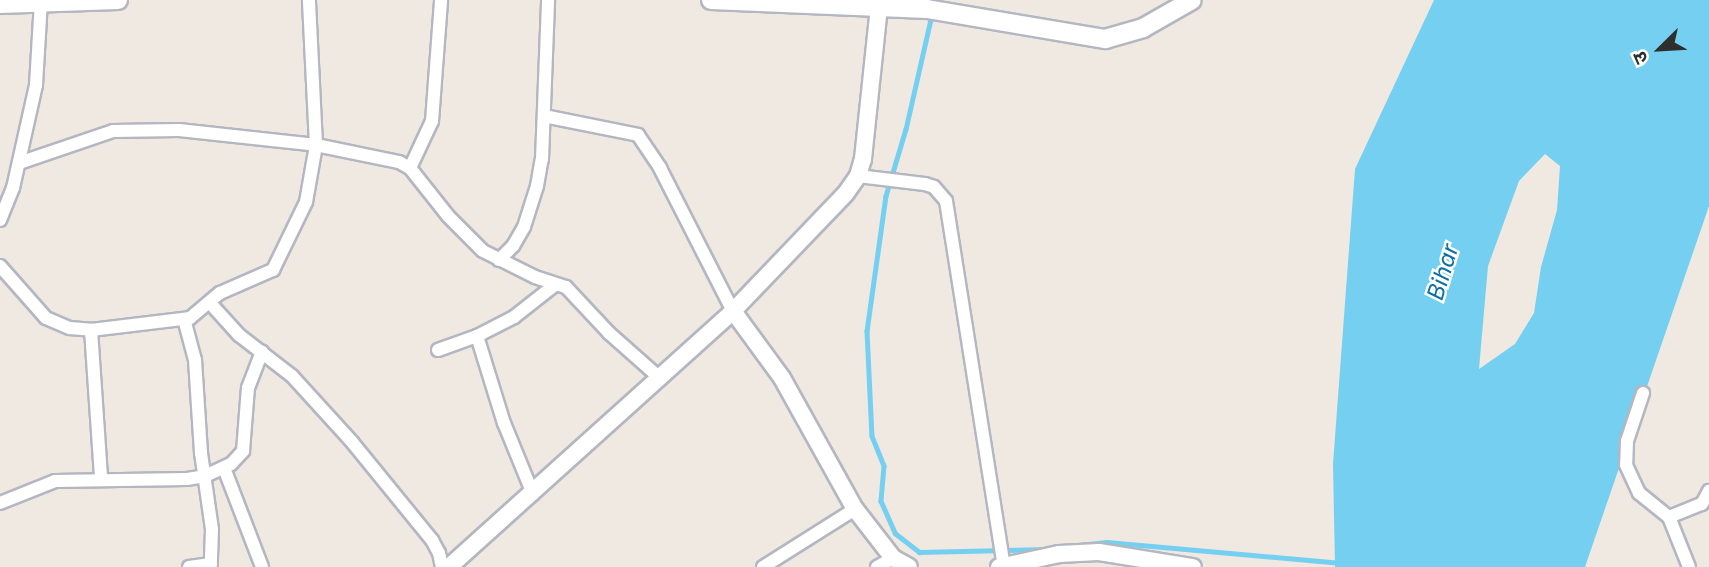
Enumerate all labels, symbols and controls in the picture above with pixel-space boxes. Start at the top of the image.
north arrow [1625,14,1695,84]
text: उ [1628,48,1653,68]
water label: Bihar [1421,241,1465,303]

